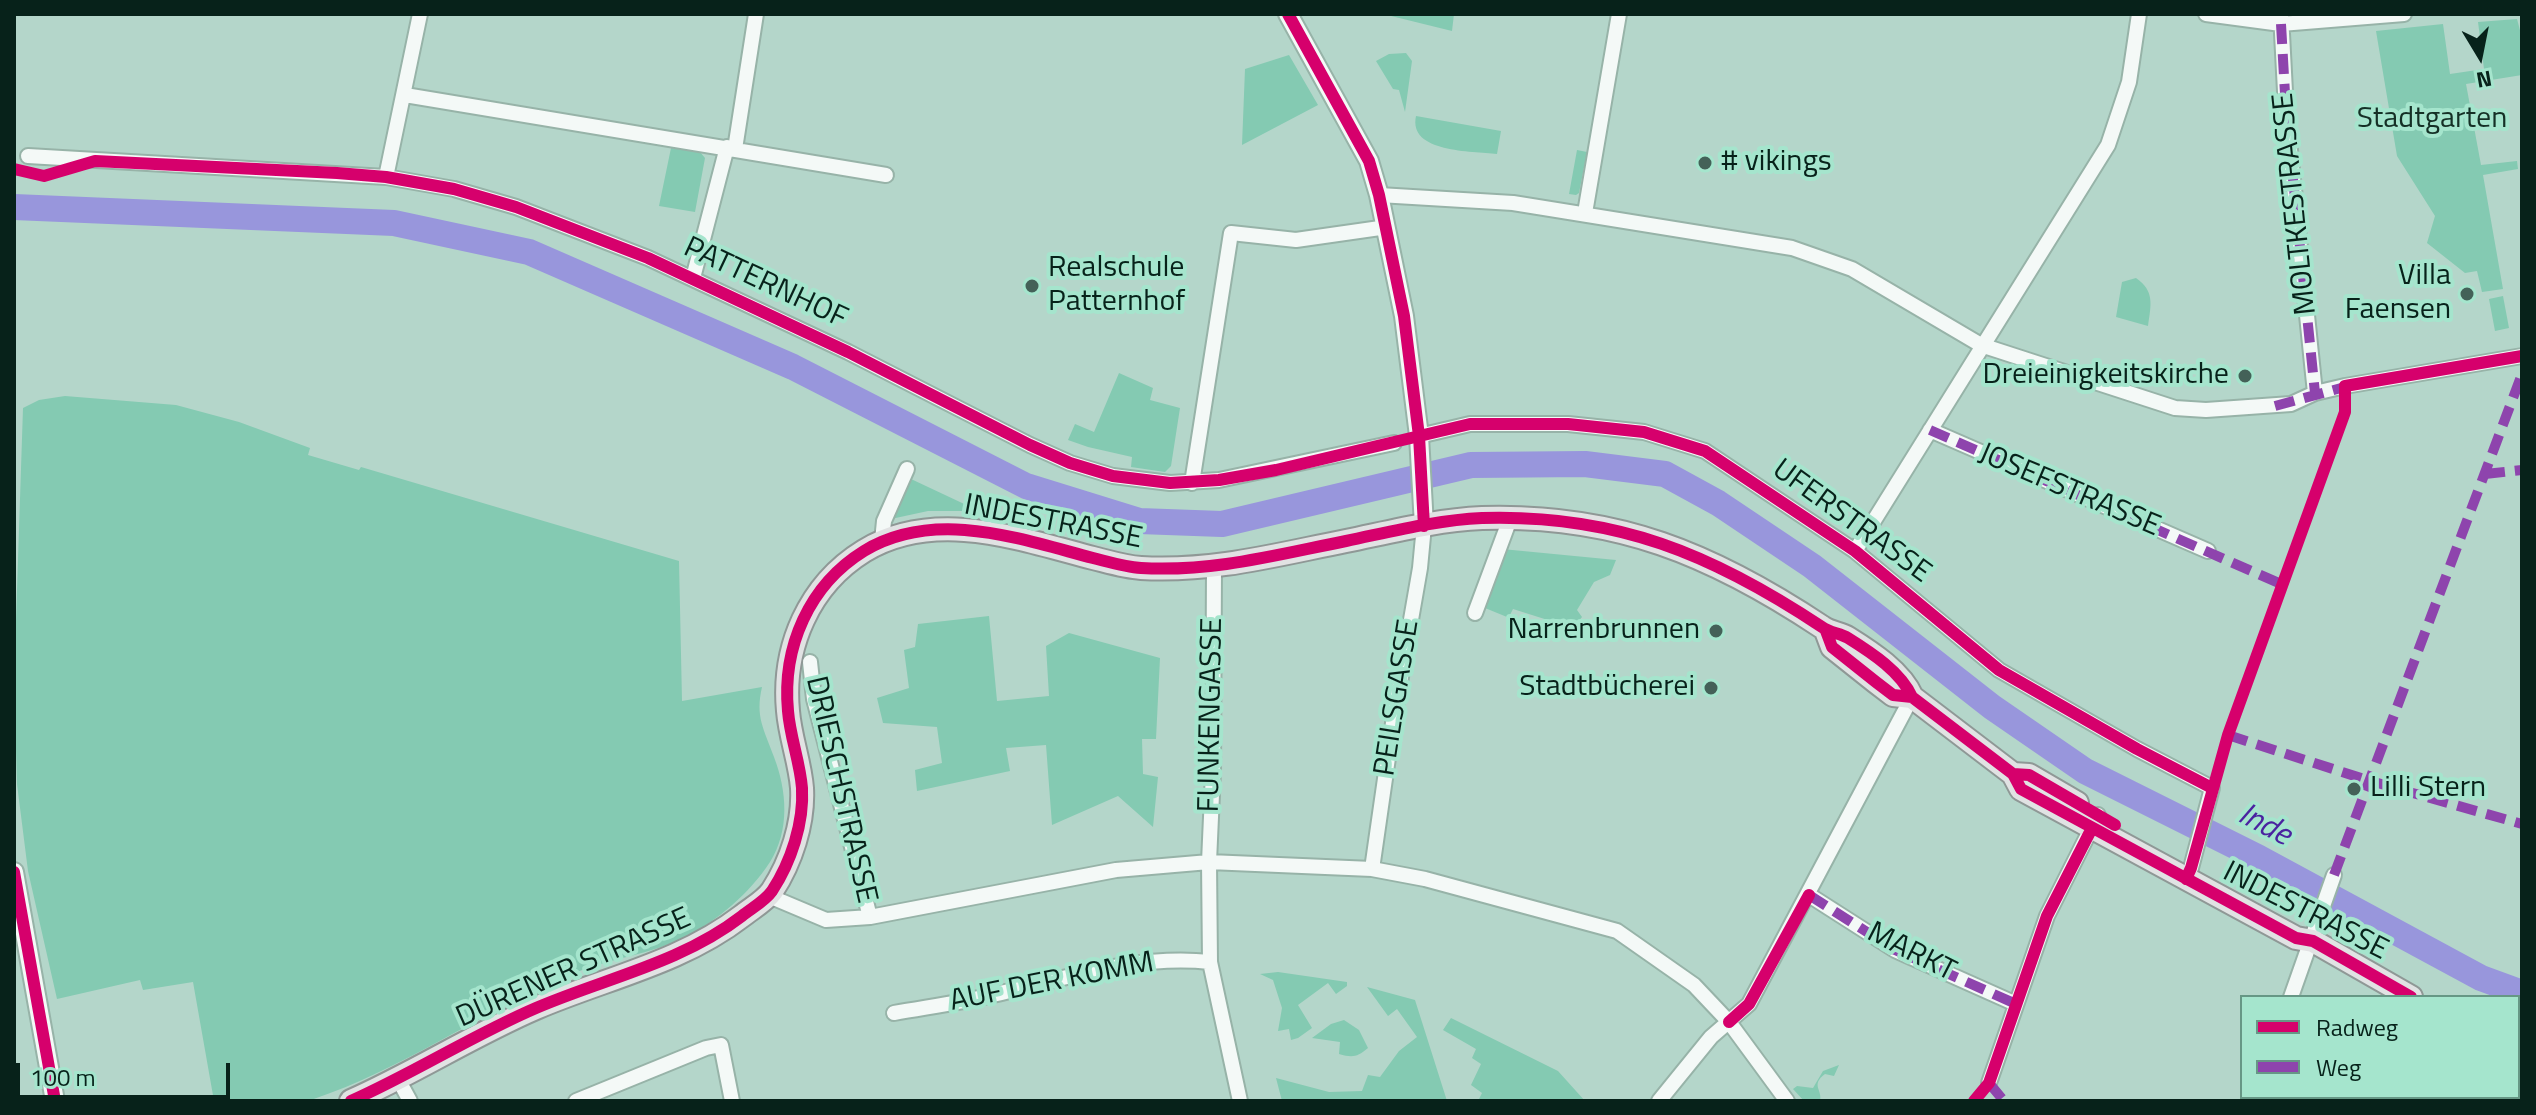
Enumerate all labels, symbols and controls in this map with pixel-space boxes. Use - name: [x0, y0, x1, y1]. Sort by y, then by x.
- north arrow: [2440, 16, 2520, 96]
- text: N: [2474, 62, 2495, 98]
- street label: MOLTKESTRASSE: [2266, 91, 2326, 317]
- park label: Stadtgarten: [2357, 102, 2507, 138]
- place label: # vikings: [1721, 145, 1832, 181]
- marker: # vikings: [1696, 154, 1714, 172]
- street label: PATTERNHOF: [678, 230, 852, 338]
- place label: Realschule Patternhof: [1048, 251, 1185, 322]
- place label: Villa Faensen: [2345, 259, 2451, 330]
- marker: Realschule Patternhof: [1023, 277, 1041, 295]
- marker: Villa Faensen: [2458, 285, 2476, 303]
- place label: Dreieinigkeitskirche: [1982, 358, 2229, 394]
- marker: Dreieinigkeitskirche: [2236, 367, 2254, 385]
- street label: JOSEFSTRASSE: [1973, 437, 2165, 545]
- street label: UFERSTRASSE: [1765, 452, 1937, 592]
- street label: INDESTRASSE: [961, 488, 1145, 558]
- place label: Narrenbrunnen: [1507, 613, 1700, 649]
- street label: FUNKENGASSE: [1192, 617, 1232, 813]
- street label: PEILSGASSE: [1368, 617, 1428, 779]
- marker: Narrenbrunnen: [1707, 622, 1725, 640]
- place label: Stadtbücherei: [1519, 670, 1695, 706]
- street label: DRIESCHSTRASSE: [796, 673, 884, 907]
- marker: Stadtbücherei: [1702, 679, 1720, 697]
- place label: Lilli Stern: [2370, 771, 2486, 807]
- marker: Lilli Stern: [2345, 780, 2363, 798]
- water label: Inde: [2231, 796, 2297, 856]
- street label: INDESTRASSE: [2216, 855, 2394, 969]
- street label: DÜRENER STRASSE: [451, 901, 697, 1037]
- street label: MARKT: [1861, 916, 1961, 990]
- street label: AUF DER KOMM: [947, 946, 1157, 1020]
- legend: [2240, 995, 2520, 1099]
- text: Radweg: [2316, 1009, 2398, 1045]
- scale bar: [20, 1047, 234, 1097]
- text: Weg: [2316, 1049, 2361, 1085]
- text: 100 m: [30, 1059, 96, 1095]

